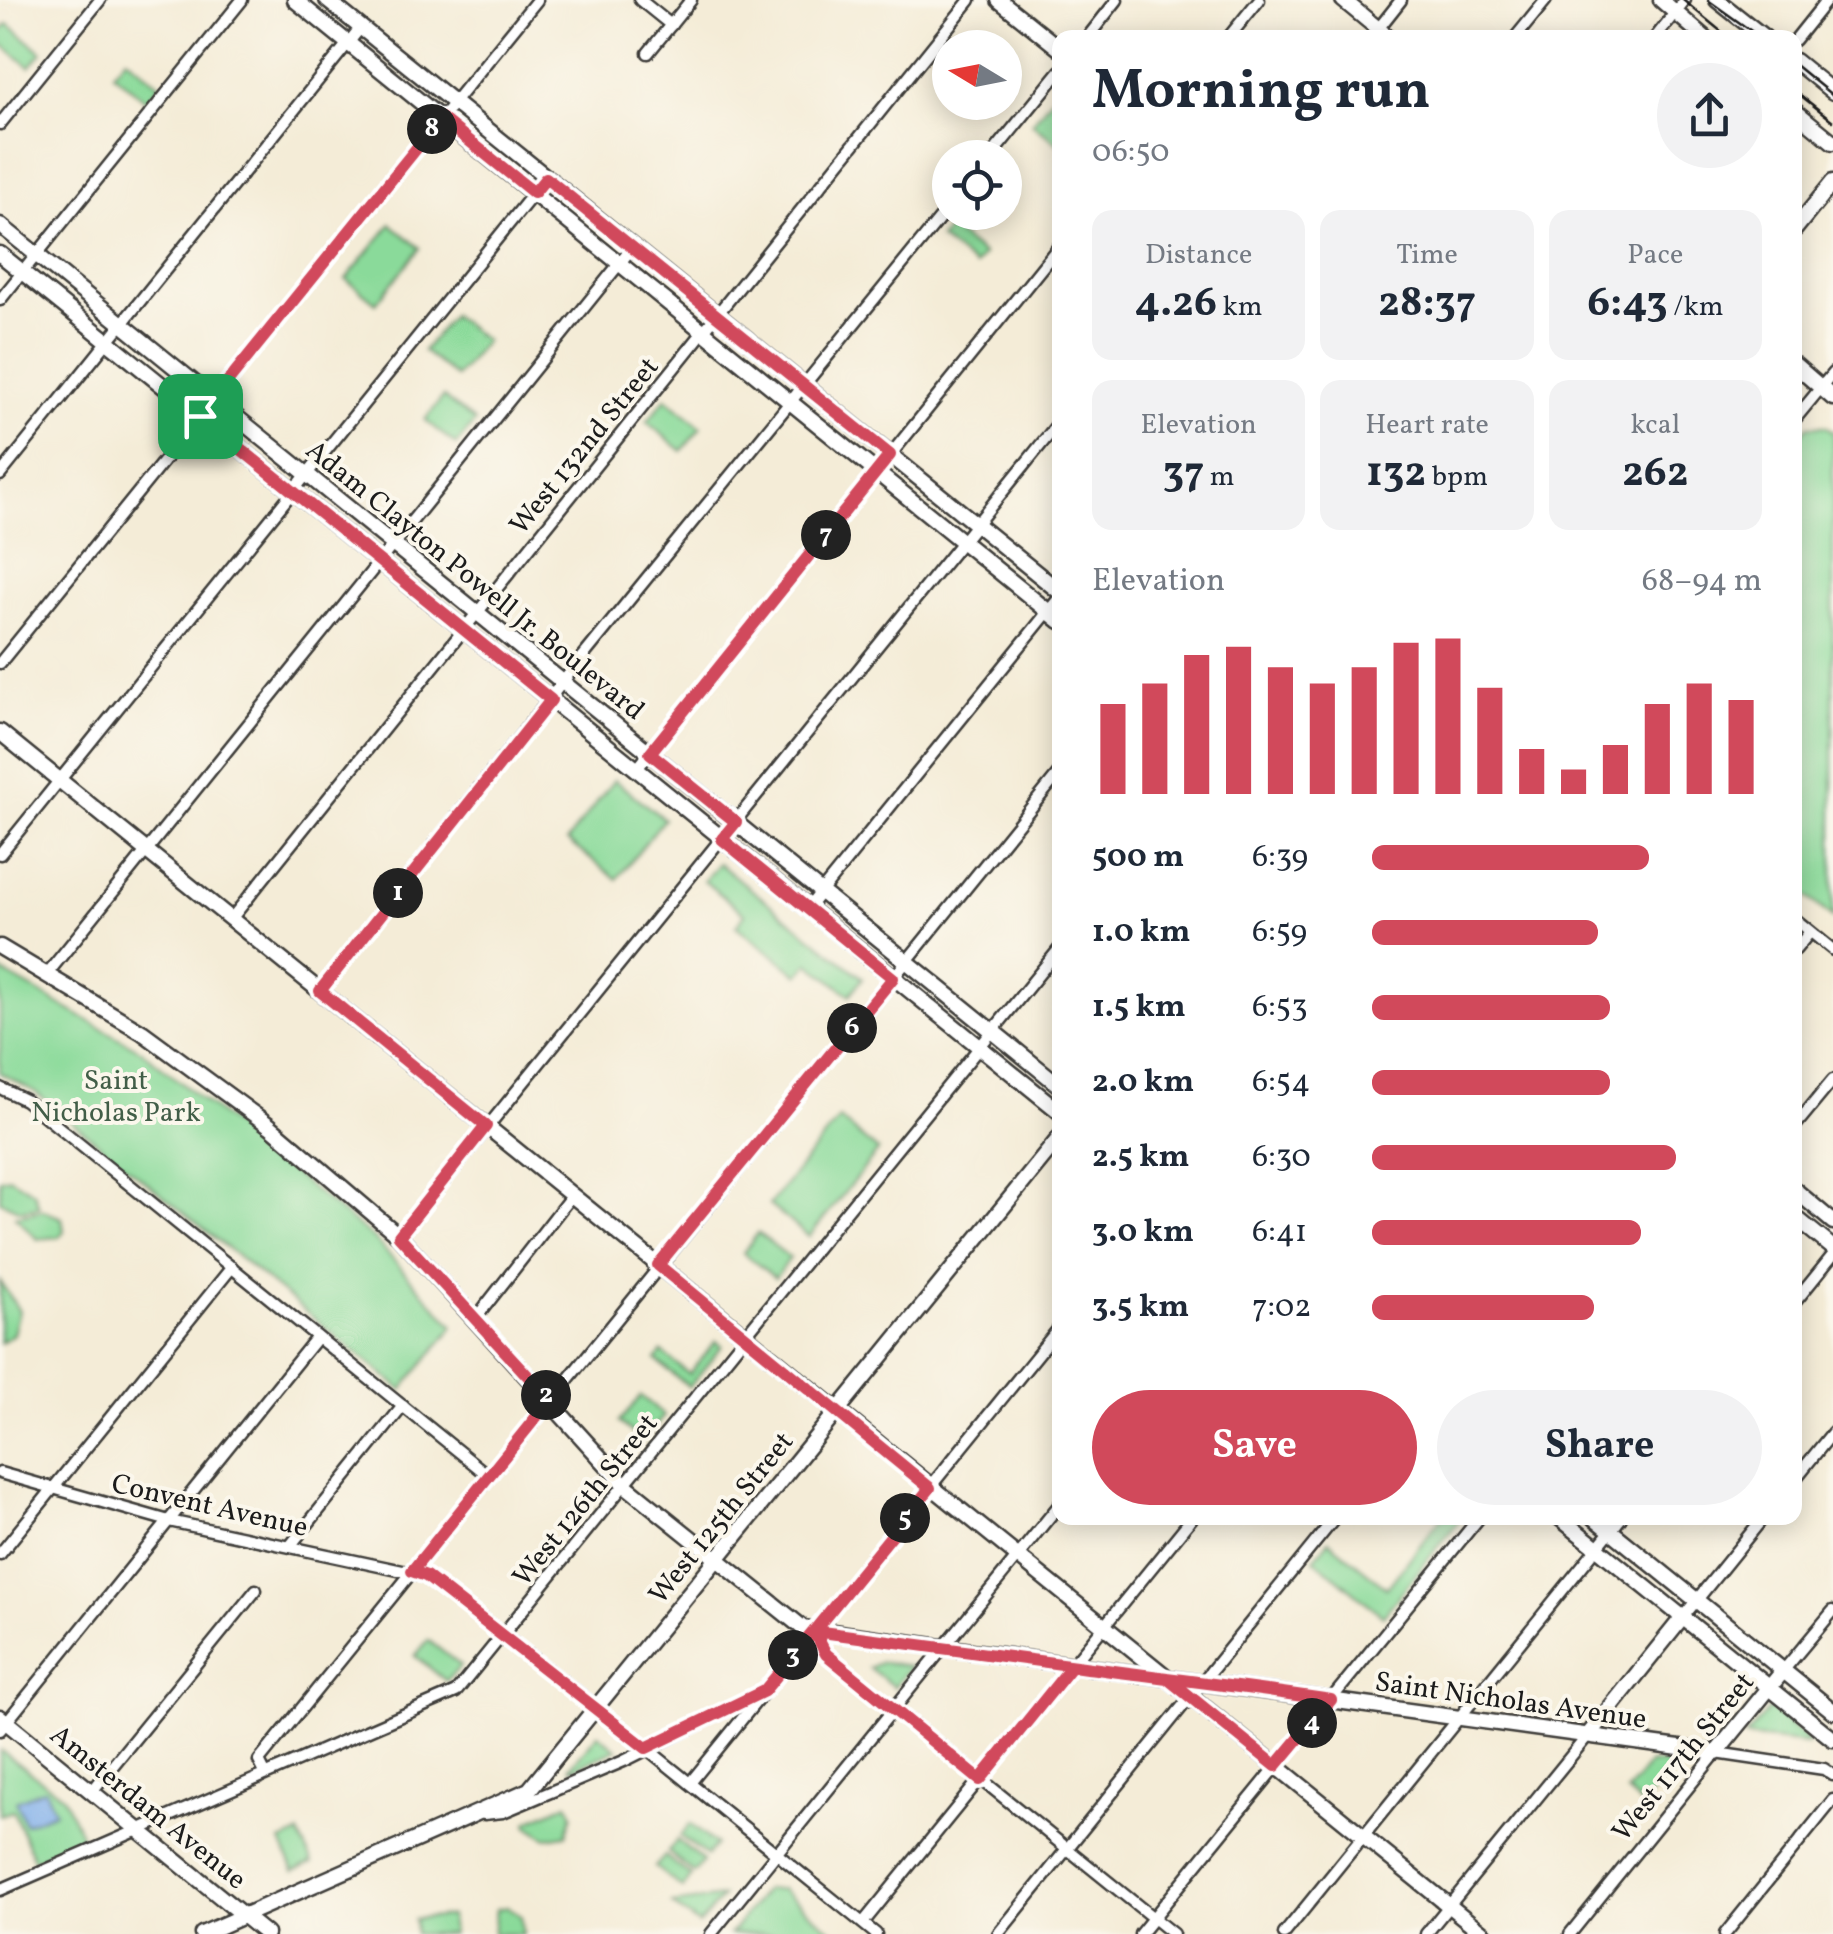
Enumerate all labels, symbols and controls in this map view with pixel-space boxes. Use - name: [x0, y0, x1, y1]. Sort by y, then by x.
- north arrow: [932, 30, 1022, 120]
- map controls: [932, 30, 1022, 230]
- text: Morning run: [1092, 55, 1431, 131]
- button: share: [1657, 63, 1762, 168]
- pin: 8: [407, 104, 457, 154]
- text: 8: [424, 109, 440, 148]
- text: 06:50: [1092, 131, 1169, 175]
- button: locate: [932, 140, 1022, 230]
- text: Distance: [1145, 236, 1252, 275]
- text: Time: [1396, 236, 1458, 275]
- text: Pace: [1627, 236, 1683, 275]
- text: 4.26: [1135, 275, 1217, 334]
- text: 28:37: [1378, 275, 1476, 334]
- text: 6:43: [1587, 275, 1668, 334]
- text: km: [1217, 288, 1263, 327]
- text: /km: [1668, 288, 1723, 327]
- street label: West 132nd Street: [501, 349, 669, 544]
- pin: [158, 374, 243, 459]
- icon: arrive: [173, 389, 228, 444]
- text: Elevation: [1140, 406, 1257, 445]
- text: Heart rate: [1365, 406, 1489, 445]
- text: kcal: [1630, 406, 1680, 445]
- street label: Adam Clayton Powell Jr. Boulevard: [297, 432, 652, 730]
- text: 37: [1163, 445, 1204, 504]
- text: 132: [1366, 445, 1426, 504]
- text: 262: [1622, 445, 1689, 504]
- text: m: [1204, 458, 1235, 497]
- text: bpm: [1426, 458, 1488, 497]
- pin: 7: [801, 510, 851, 560]
- text: 7: [819, 515, 833, 554]
- text: Elevation: [1092, 560, 1225, 604]
- text: 68–94 m: [1642, 560, 1762, 604]
- text: 500 m: [1092, 836, 1184, 880]
- text: 6:39: [1252, 836, 1308, 880]
- pin: 1: [373, 868, 423, 918]
- text: 1: [392, 873, 404, 912]
- text: 1.0 km: [1092, 911, 1190, 955]
- text: 6:59: [1252, 911, 1307, 955]
- text: 1.5 km: [1092, 986, 1186, 1030]
- text: 6:53: [1252, 986, 1308, 1030]
- pin: 6: [827, 1003, 877, 1053]
- text: 6: [844, 1008, 860, 1047]
- text: 2.0 km: [1092, 1061, 1194, 1105]
- text: 6:54: [1252, 1061, 1310, 1105]
- park label: Saint Nicholas Park: [31, 1062, 201, 1133]
- text: 2.5 km: [1092, 1136, 1190, 1180]
- text: 6:30: [1252, 1136, 1311, 1180]
- text: 3.0 km: [1092, 1211, 1194, 1255]
- text: 6:41: [1252, 1211, 1307, 1255]
- text: 3.5 km: [1092, 1286, 1189, 1330]
- text: 7:02: [1252, 1286, 1312, 1330]
- pin: 2: [521, 1370, 571, 1420]
- text: 2: [539, 1375, 553, 1414]
- button: Save: [1092, 1390, 1417, 1505]
- button: Share: [1437, 1390, 1762, 1505]
- street label: West 126th Street: [504, 1406, 668, 1595]
- street label: West 125th Street: [640, 1424, 804, 1613]
- street label: Convent Avenue: [107, 1465, 311, 1548]
- pin: 5: [880, 1493, 930, 1543]
- text: 5: [898, 1498, 912, 1537]
- pin: 3: [768, 1630, 818, 1680]
- text: 3: [786, 1635, 800, 1674]
- street label: Saint Nicholas Avenue: [1372, 1663, 1649, 1740]
- street label: West 117th Street: [1604, 1665, 1764, 1850]
- pin: 4: [1287, 1698, 1337, 1748]
- text: 4: [1304, 1703, 1320, 1742]
- street label: Amsterdam Avenue: [41, 1716, 254, 1899]

